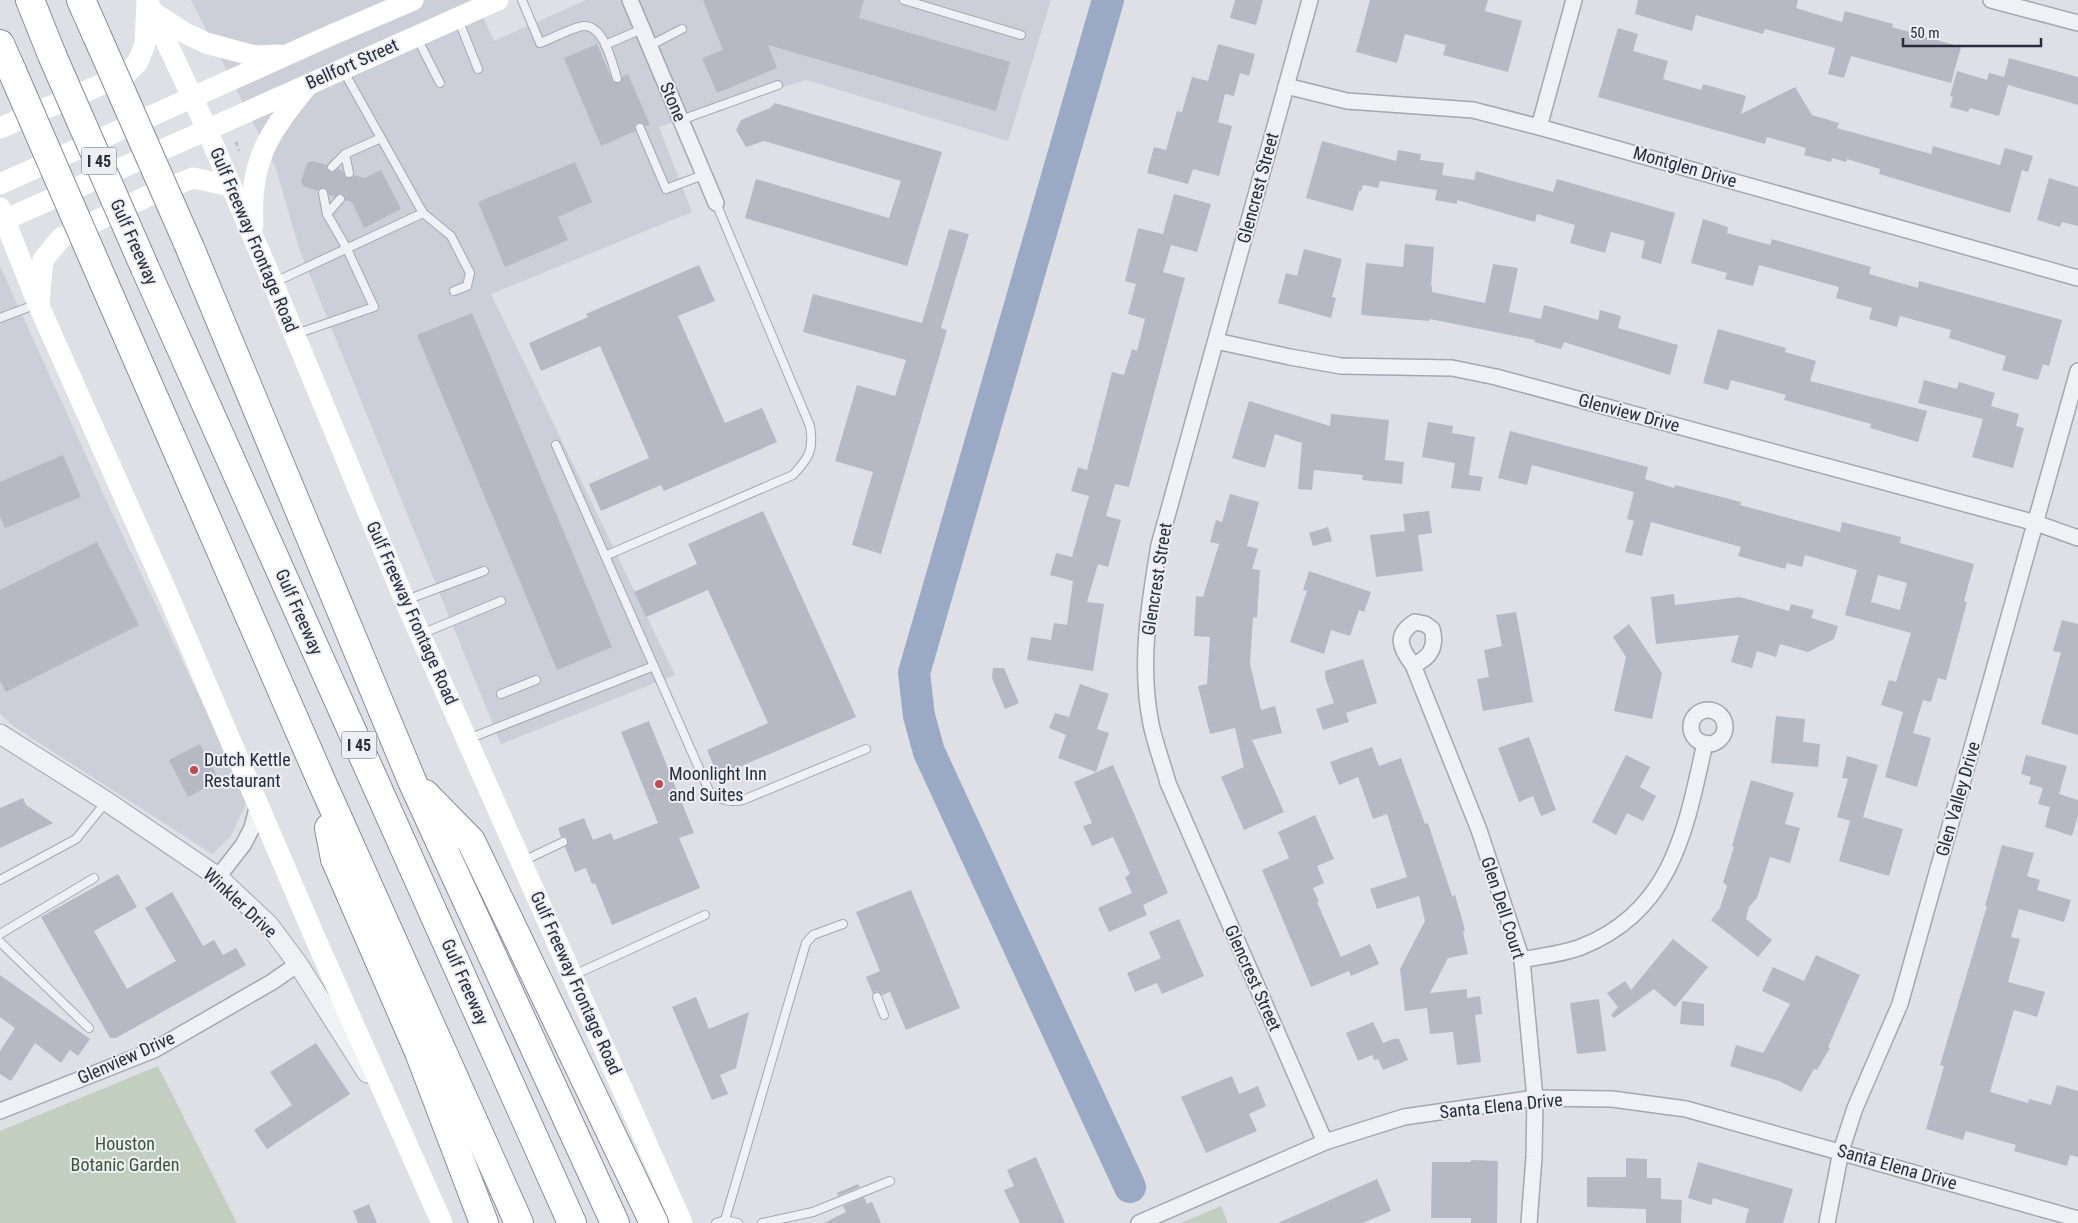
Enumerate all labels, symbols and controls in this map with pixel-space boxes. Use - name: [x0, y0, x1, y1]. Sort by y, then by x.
- scale bar: [1903, 15, 2040, 47]
- text: 50 m: [1910, 24, 1940, 42]
- street label: Bellfort Street: [302, 34, 401, 93]
- street label: Stone: [656, 79, 691, 125]
- street label: Glencrest Street: [1233, 130, 1282, 246]
- street label: Montglen Drive: [1631, 142, 1739, 191]
- street label: Gulf Freeway Frontage Road: [206, 144, 303, 335]
- road number: I 45: [82, 148, 116, 175]
- street label: Gulf Freeway: [106, 196, 163, 288]
- street label: Glenview Drive: [1576, 389, 1682, 436]
- street label: Gulf Freeway Frontage Road: [362, 518, 462, 708]
- street label: Glencrest Street: [1137, 521, 1176, 637]
- street label: Gulf Freeway: [271, 566, 328, 658]
- road number: I 45: [342, 732, 376, 758]
- street label: Glen Valley Drive: [1931, 739, 1984, 859]
- place label: Dutch Kettle Restaurant: [204, 749, 291, 791]
- place label: Moonlight Inn and Suites: [669, 763, 767, 805]
- marker: Dutch Kettle Restaurant: [188, 764, 200, 776]
- marker: Moonlight Inn and Suites: [653, 778, 665, 790]
- street label: Glen Dell Court: [1477, 854, 1530, 962]
- street label: Winkler Drive: [199, 863, 281, 942]
- street label: Gulf Freeway Frontage Road: [526, 888, 626, 1078]
- street label: Glencrest Street: [1221, 922, 1286, 1034]
- street label: Gulf Freeway: [437, 936, 494, 1028]
- street label: Glenview Drive: [74, 1027, 178, 1088]
- street label: Santa Elena Drive: [1438, 1089, 1564, 1122]
- park label: Houston Botanic Garden: [71, 1133, 179, 1175]
- street label: Santa Elena Drive: [1835, 1139, 1959, 1194]

